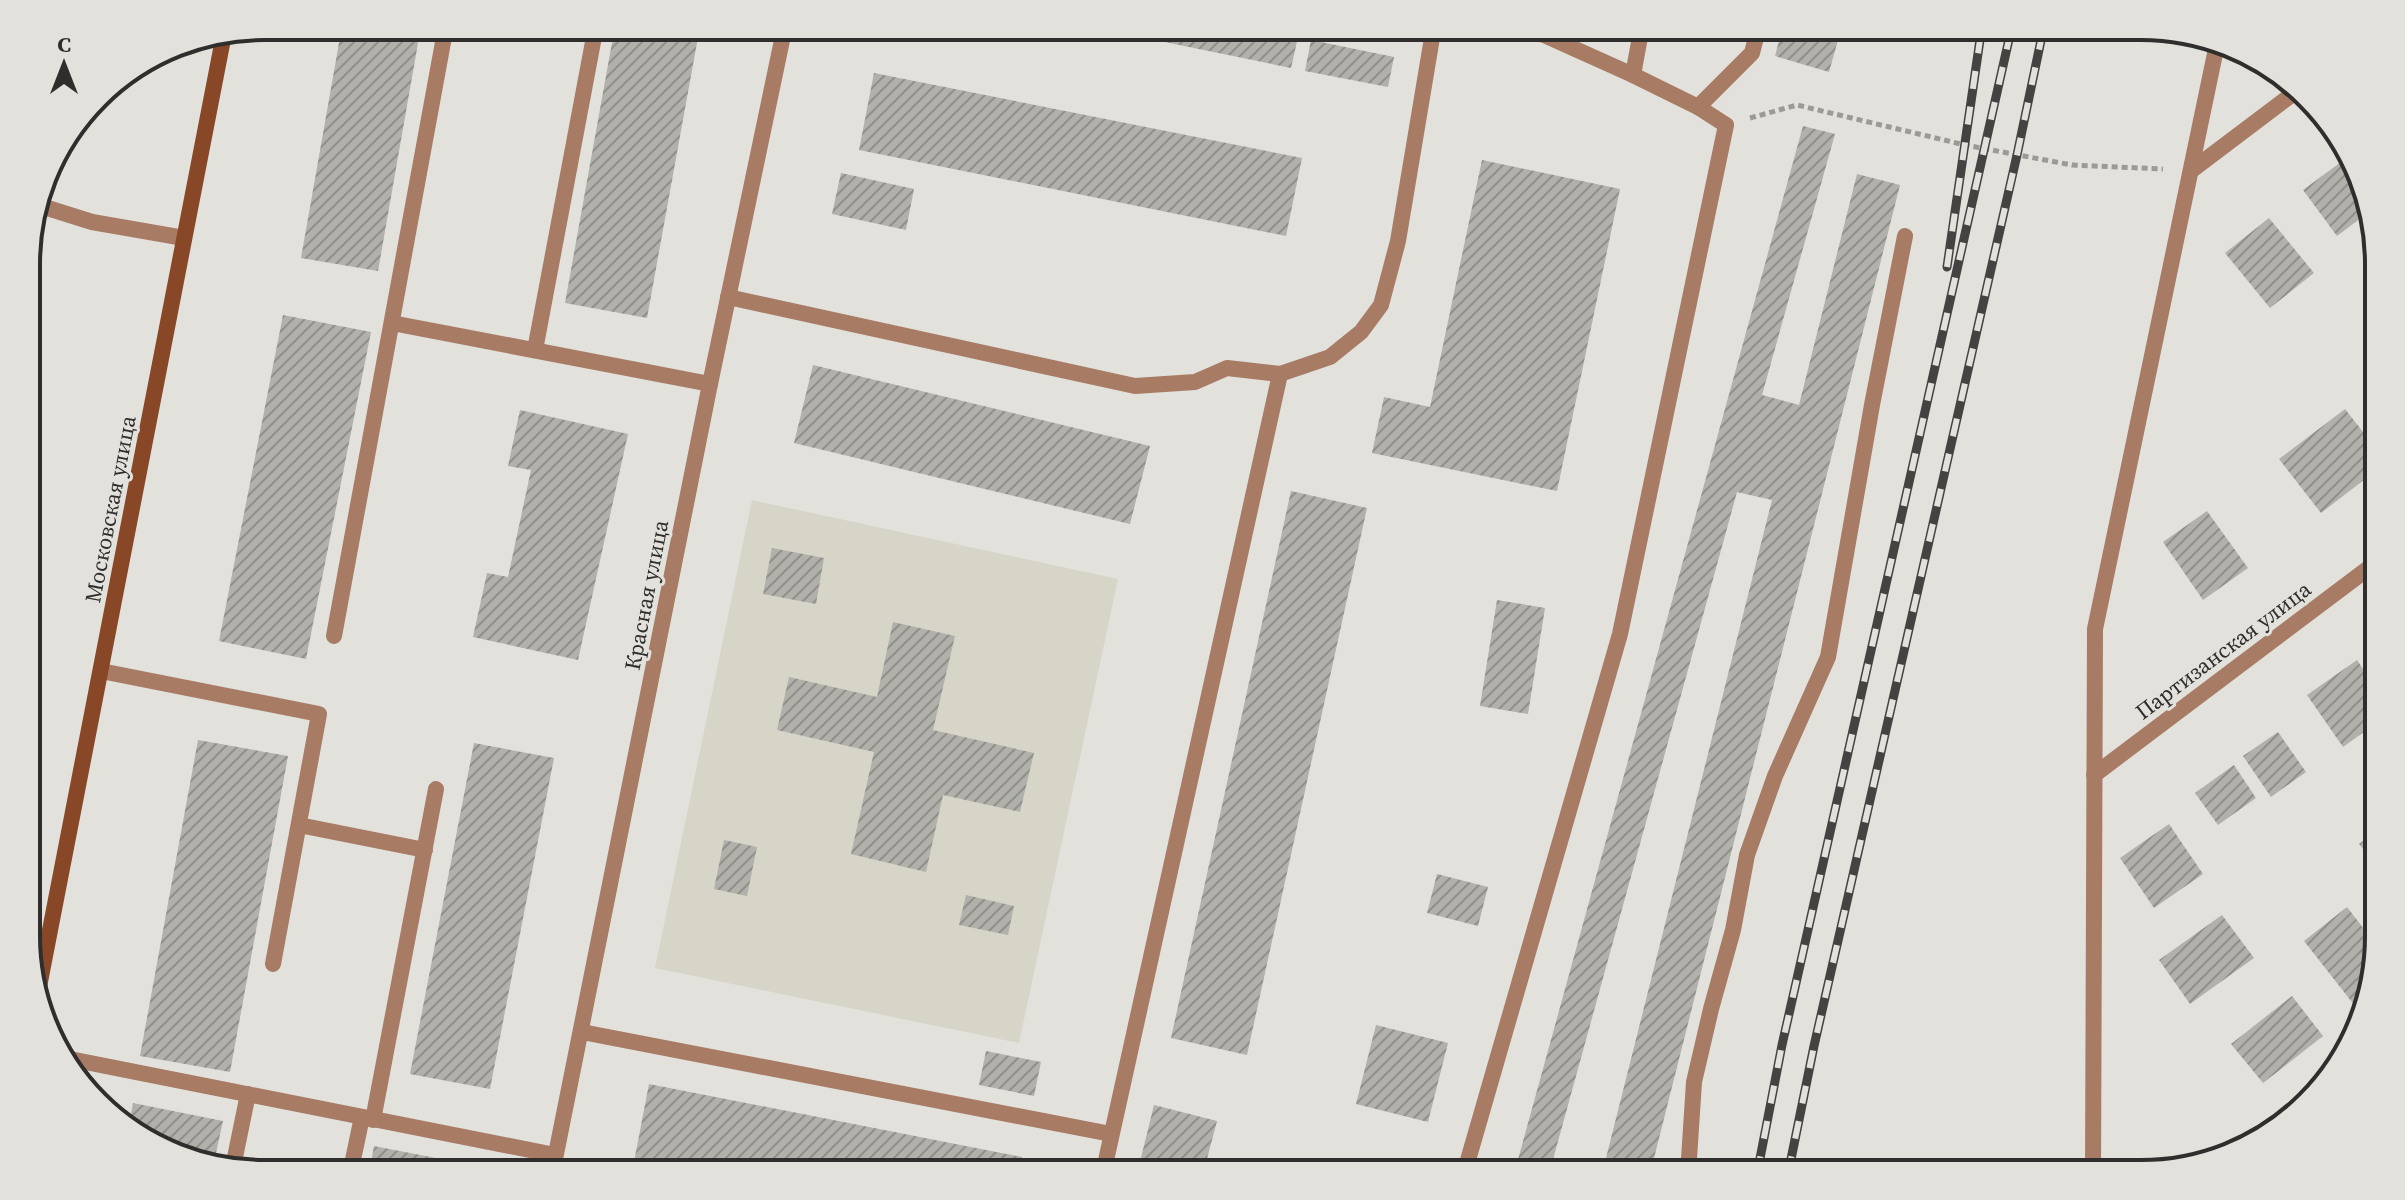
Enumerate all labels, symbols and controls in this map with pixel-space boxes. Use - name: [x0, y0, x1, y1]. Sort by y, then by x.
- north arrow: [24, 24, 104, 104]
- text: С: [57, 29, 71, 59]
- street label: Московская улица: [77, 412, 143, 605]
- street label: Красная улица: [617, 517, 675, 673]
- street label: Партизанская улица: [2129, 574, 2318, 726]

